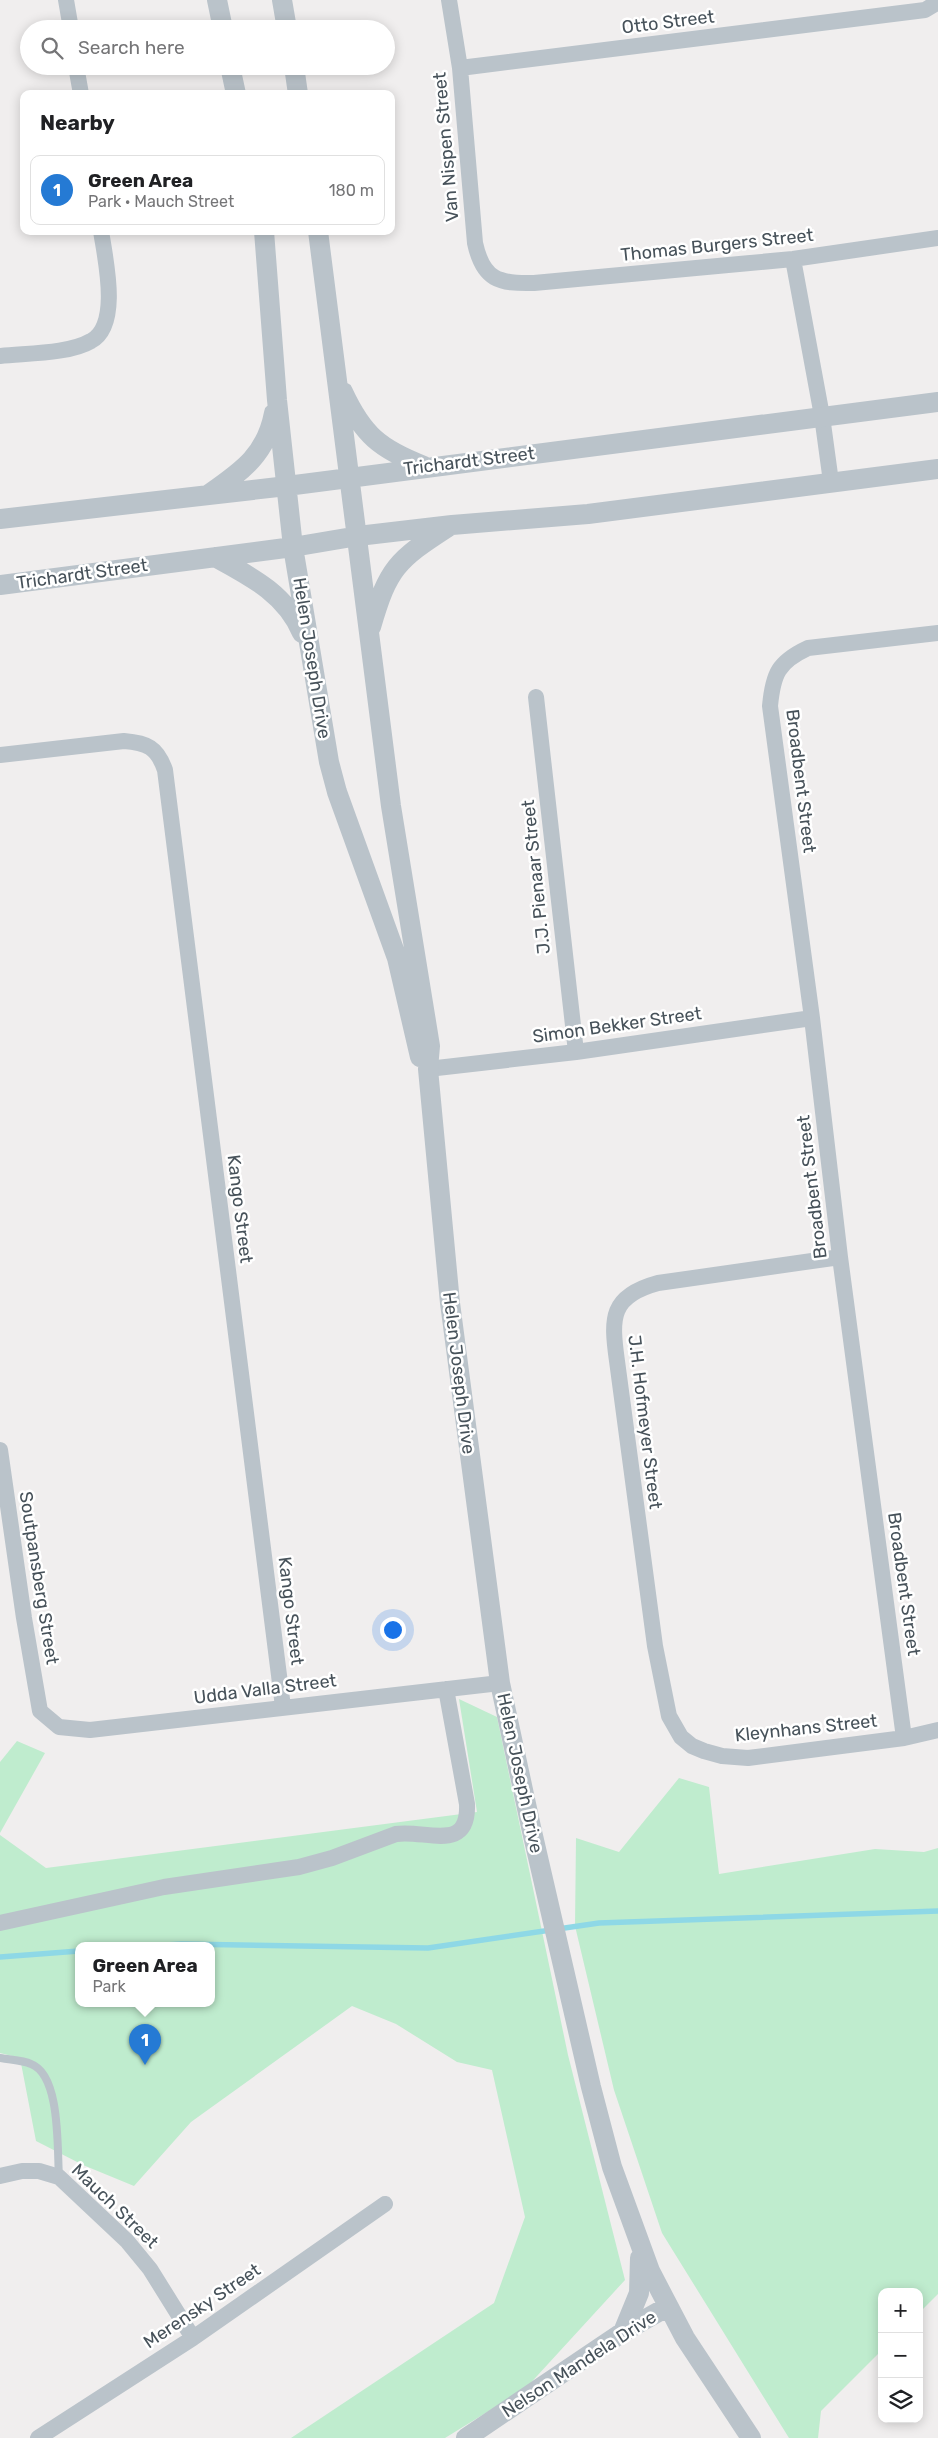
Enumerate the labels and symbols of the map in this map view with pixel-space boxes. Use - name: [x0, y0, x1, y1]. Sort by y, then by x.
- street label: Otto Street: [620, 5, 716, 39]
- street label: Van Nispen Street: [428, 71, 464, 223]
- street label: Thomas Burgers Street: [620, 224, 814, 266]
- street label: Trichardt Street: [402, 442, 536, 480]
- street label: Trichardt Street: [15, 554, 149, 594]
- street label: Helen Joseph Drive: [288, 576, 336, 740]
- street label: Broadbent Street: [781, 708, 821, 854]
- street label: J.J. Pienaar Street: [517, 799, 555, 955]
- street label: Simon Bekker Street: [531, 1002, 703, 1048]
- street label: Broadbent Street: [792, 1114, 832, 1260]
- street label: Kango Street: [222, 1154, 258, 1264]
- street label: Helen Joseph Drive: [438, 1291, 480, 1455]
- street label: J.H. Hofmeyer Street: [623, 1334, 667, 1510]
- street label: Soutpansberg Street: [14, 1490, 64, 1666]
- street label: Broadbent Street: [883, 1511, 925, 1657]
- street label: Kango Street: [273, 1556, 309, 1666]
- your location: [380, 1617, 406, 1643]
- street label: Udda Valla Street: [192, 1669, 338, 1709]
- street label: Helen Joseph Drive: [492, 1691, 548, 1855]
- street label: Kleynhans Street: [734, 1710, 878, 1746]
- pin: 1: [129, 2024, 161, 2065]
- street label: Mauch Street: [67, 2159, 163, 2253]
- street label: Merensky Street: [139, 2259, 265, 2353]
- street label: Nelson Mandela Drive: [498, 2306, 660, 2422]

